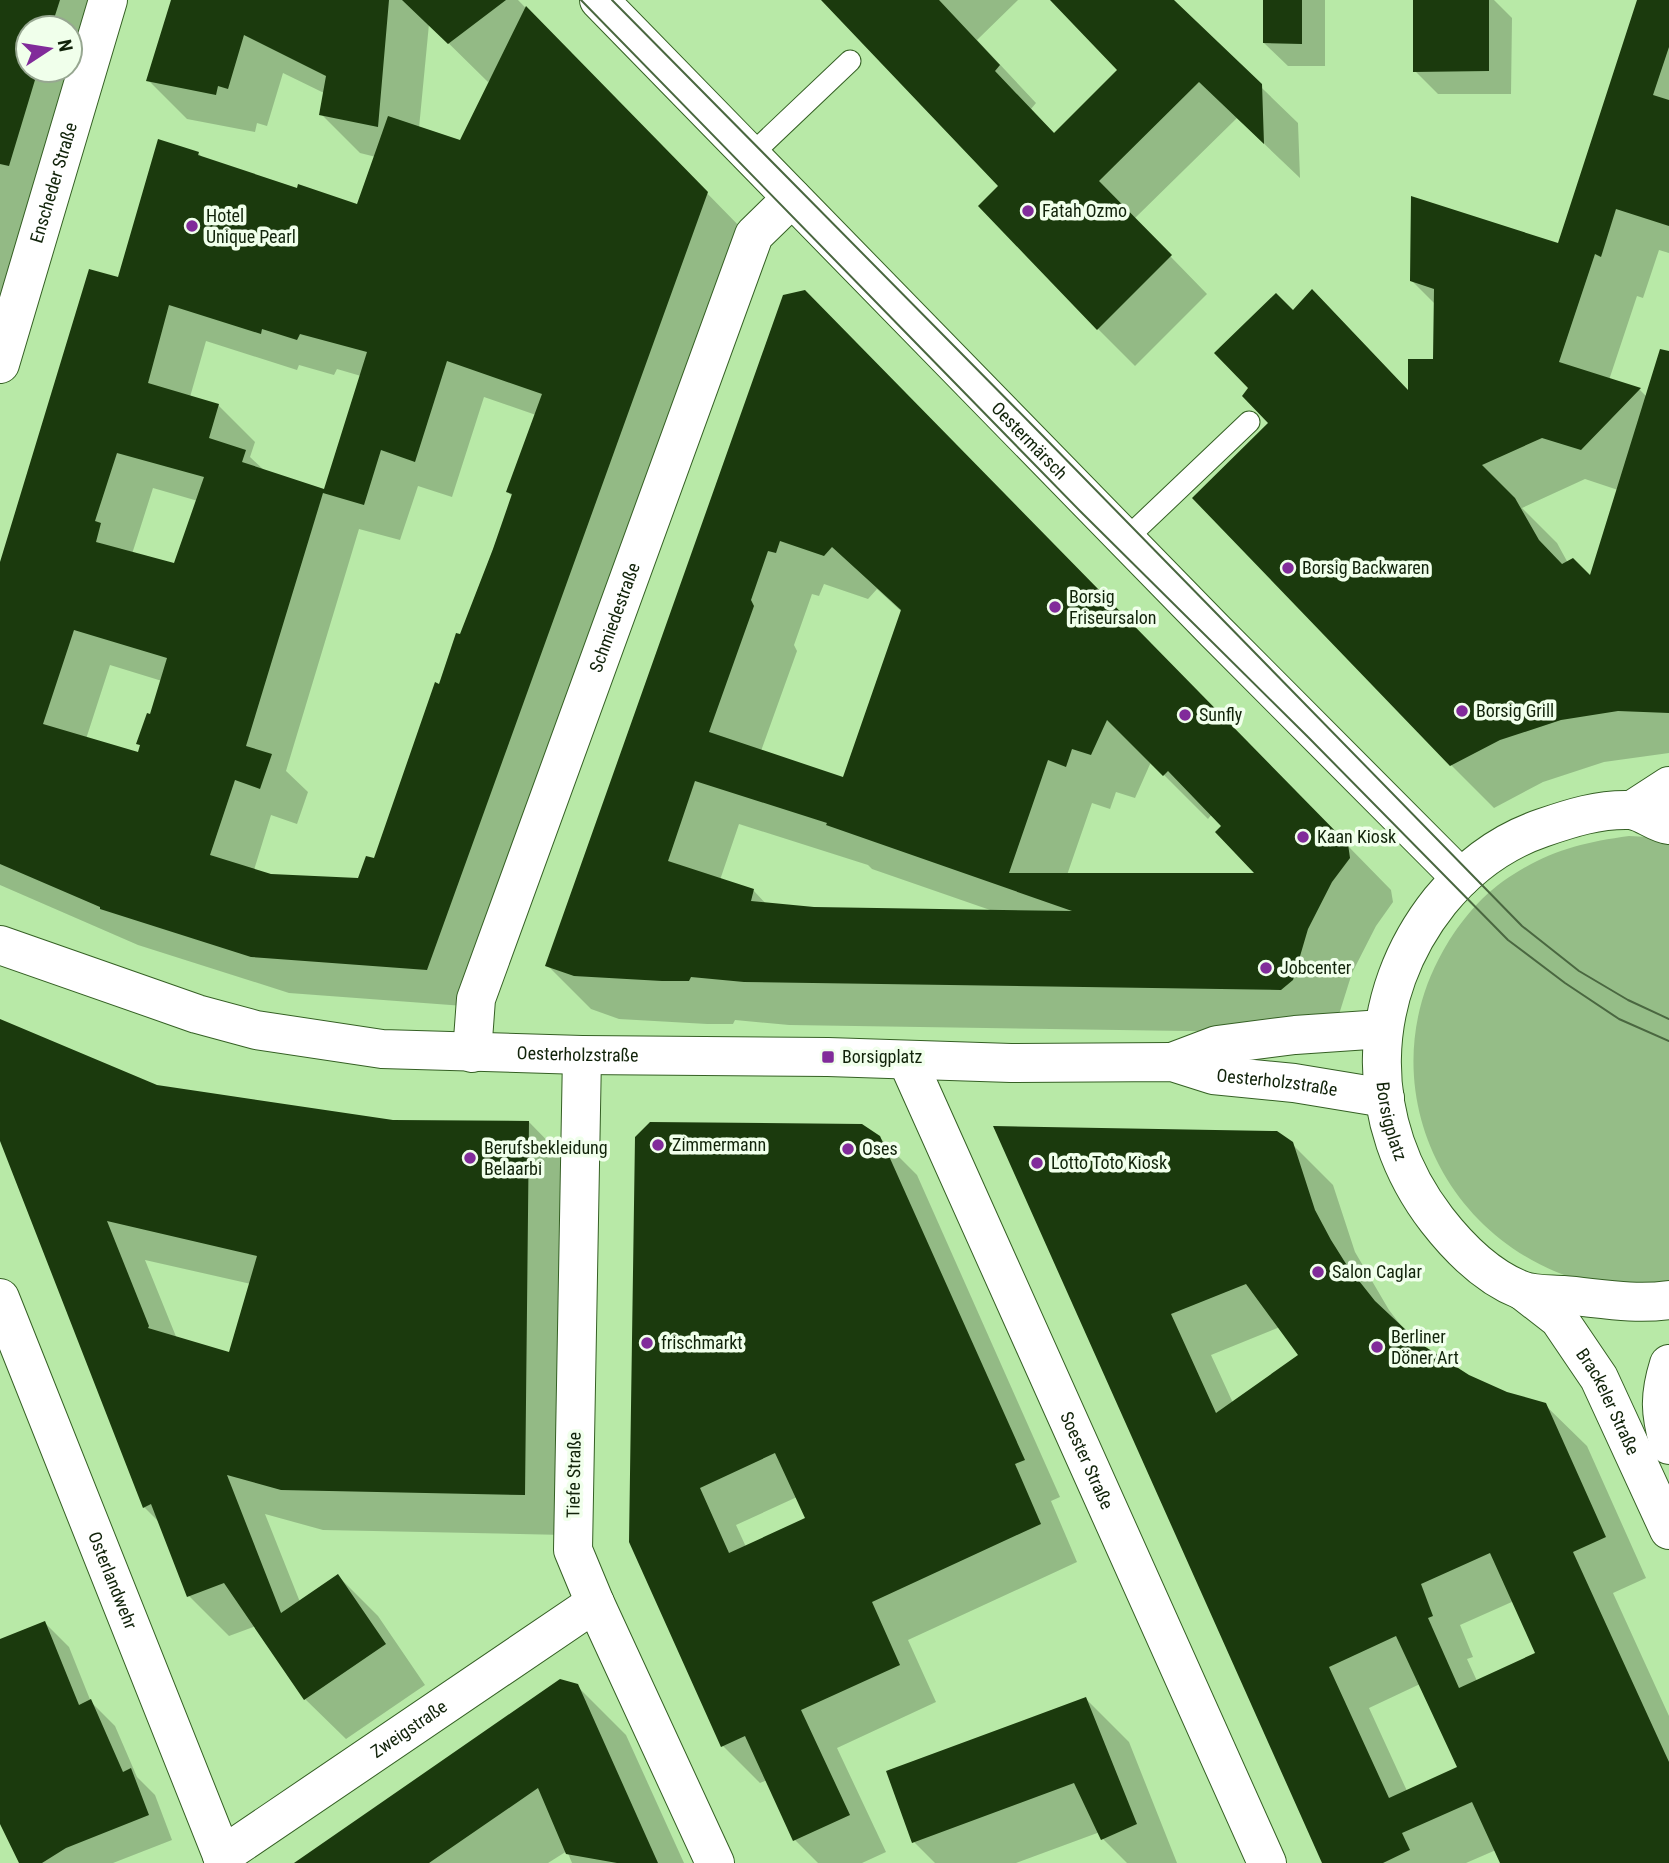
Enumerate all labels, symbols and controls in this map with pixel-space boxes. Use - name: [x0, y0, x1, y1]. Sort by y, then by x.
- north arrow: [14, 14, 84, 84]
- text: N: [53, 37, 78, 54]
- street label: Enscheder Straße: [25, 120, 81, 245]
- place label: Fatah Ozmo: [1042, 200, 1127, 221]
- marker: Fatah Ozmo: [1020, 203, 1036, 219]
- place label: Hotel Unique Pearl: [206, 205, 296, 247]
- marker: Hotel Unique Pearl: [184, 218, 200, 234]
- street label: Oestermärsch: [987, 397, 1072, 483]
- place label: Borsig Backwaren: [1302, 557, 1429, 578]
- street label: Schmiedestraße: [585, 560, 644, 675]
- marker: Borsig Backwaren: [1280, 560, 1296, 576]
- place label: Borsig Friseursalon: [1069, 586, 1157, 628]
- marker: Borsig Friseursalon: [1047, 599, 1063, 615]
- place label: Borsig Grill: [1476, 700, 1554, 721]
- marker: Borsig Grill: [1454, 703, 1470, 719]
- place label: Sunfly: [1199, 704, 1243, 725]
- marker: Sunfly: [1177, 707, 1193, 723]
- place label: Kaan Kiosk: [1317, 826, 1396, 847]
- marker: Kaan Kiosk: [1295, 829, 1311, 845]
- place label: Jobcenter: [1280, 957, 1352, 978]
- marker: Jobcenter: [1258, 960, 1274, 976]
- street label: Oesterholzstraße: [517, 1042, 639, 1065]
- place label: Borsigplatz: [842, 1046, 923, 1067]
- marker: Borsigplatz: [820, 1049, 836, 1065]
- street label: Oesterholzstraße: [1216, 1064, 1339, 1100]
- street label: Borsigplatz: [1373, 1081, 1412, 1164]
- place label: Zimmermann: [672, 1134, 766, 1155]
- place label: Berufsbekleidung Belaarbi: [484, 1137, 608, 1179]
- marker: Zimmermann: [650, 1137, 666, 1153]
- place label: Oses: [862, 1138, 898, 1159]
- marker: Oses: [840, 1141, 856, 1157]
- marker: Berufsbekleidung Belaarbi: [462, 1150, 478, 1166]
- place label: Lotto Toto Kiosk: [1051, 1152, 1167, 1173]
- marker: Lotto Toto Kiosk: [1029, 1155, 1045, 1171]
- place label: Salon Caglar: [1332, 1261, 1422, 1282]
- marker: Salon Caglar: [1310, 1264, 1326, 1280]
- place label: Berliner Döner Art: [1391, 1326, 1459, 1368]
- place label: frischmarkt: [661, 1332, 743, 1353]
- marker: frischmarkt: [639, 1335, 655, 1351]
- marker: Berliner Döner Art: [1369, 1339, 1385, 1355]
- street label: Brackeler Straße: [1572, 1344, 1644, 1458]
- street label: Soester Straße: [1056, 1408, 1118, 1512]
- street label: Tiefe Straße: [562, 1432, 585, 1518]
- street label: Osterlandwehr: [84, 1528, 142, 1632]
- street label: Zweigstraße: [367, 1695, 451, 1762]

